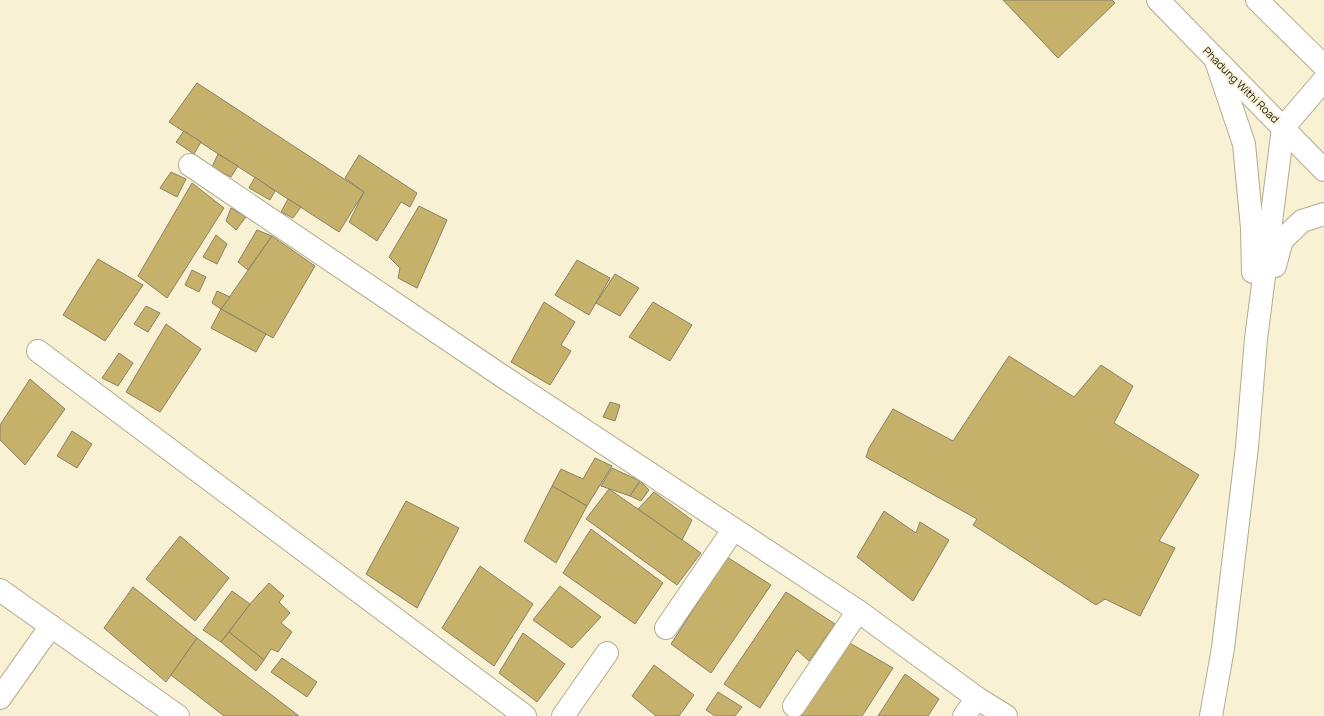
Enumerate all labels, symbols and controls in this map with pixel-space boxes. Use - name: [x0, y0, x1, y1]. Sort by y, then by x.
- street label: Phadung Withi Road: [1200, 43, 1283, 126]

